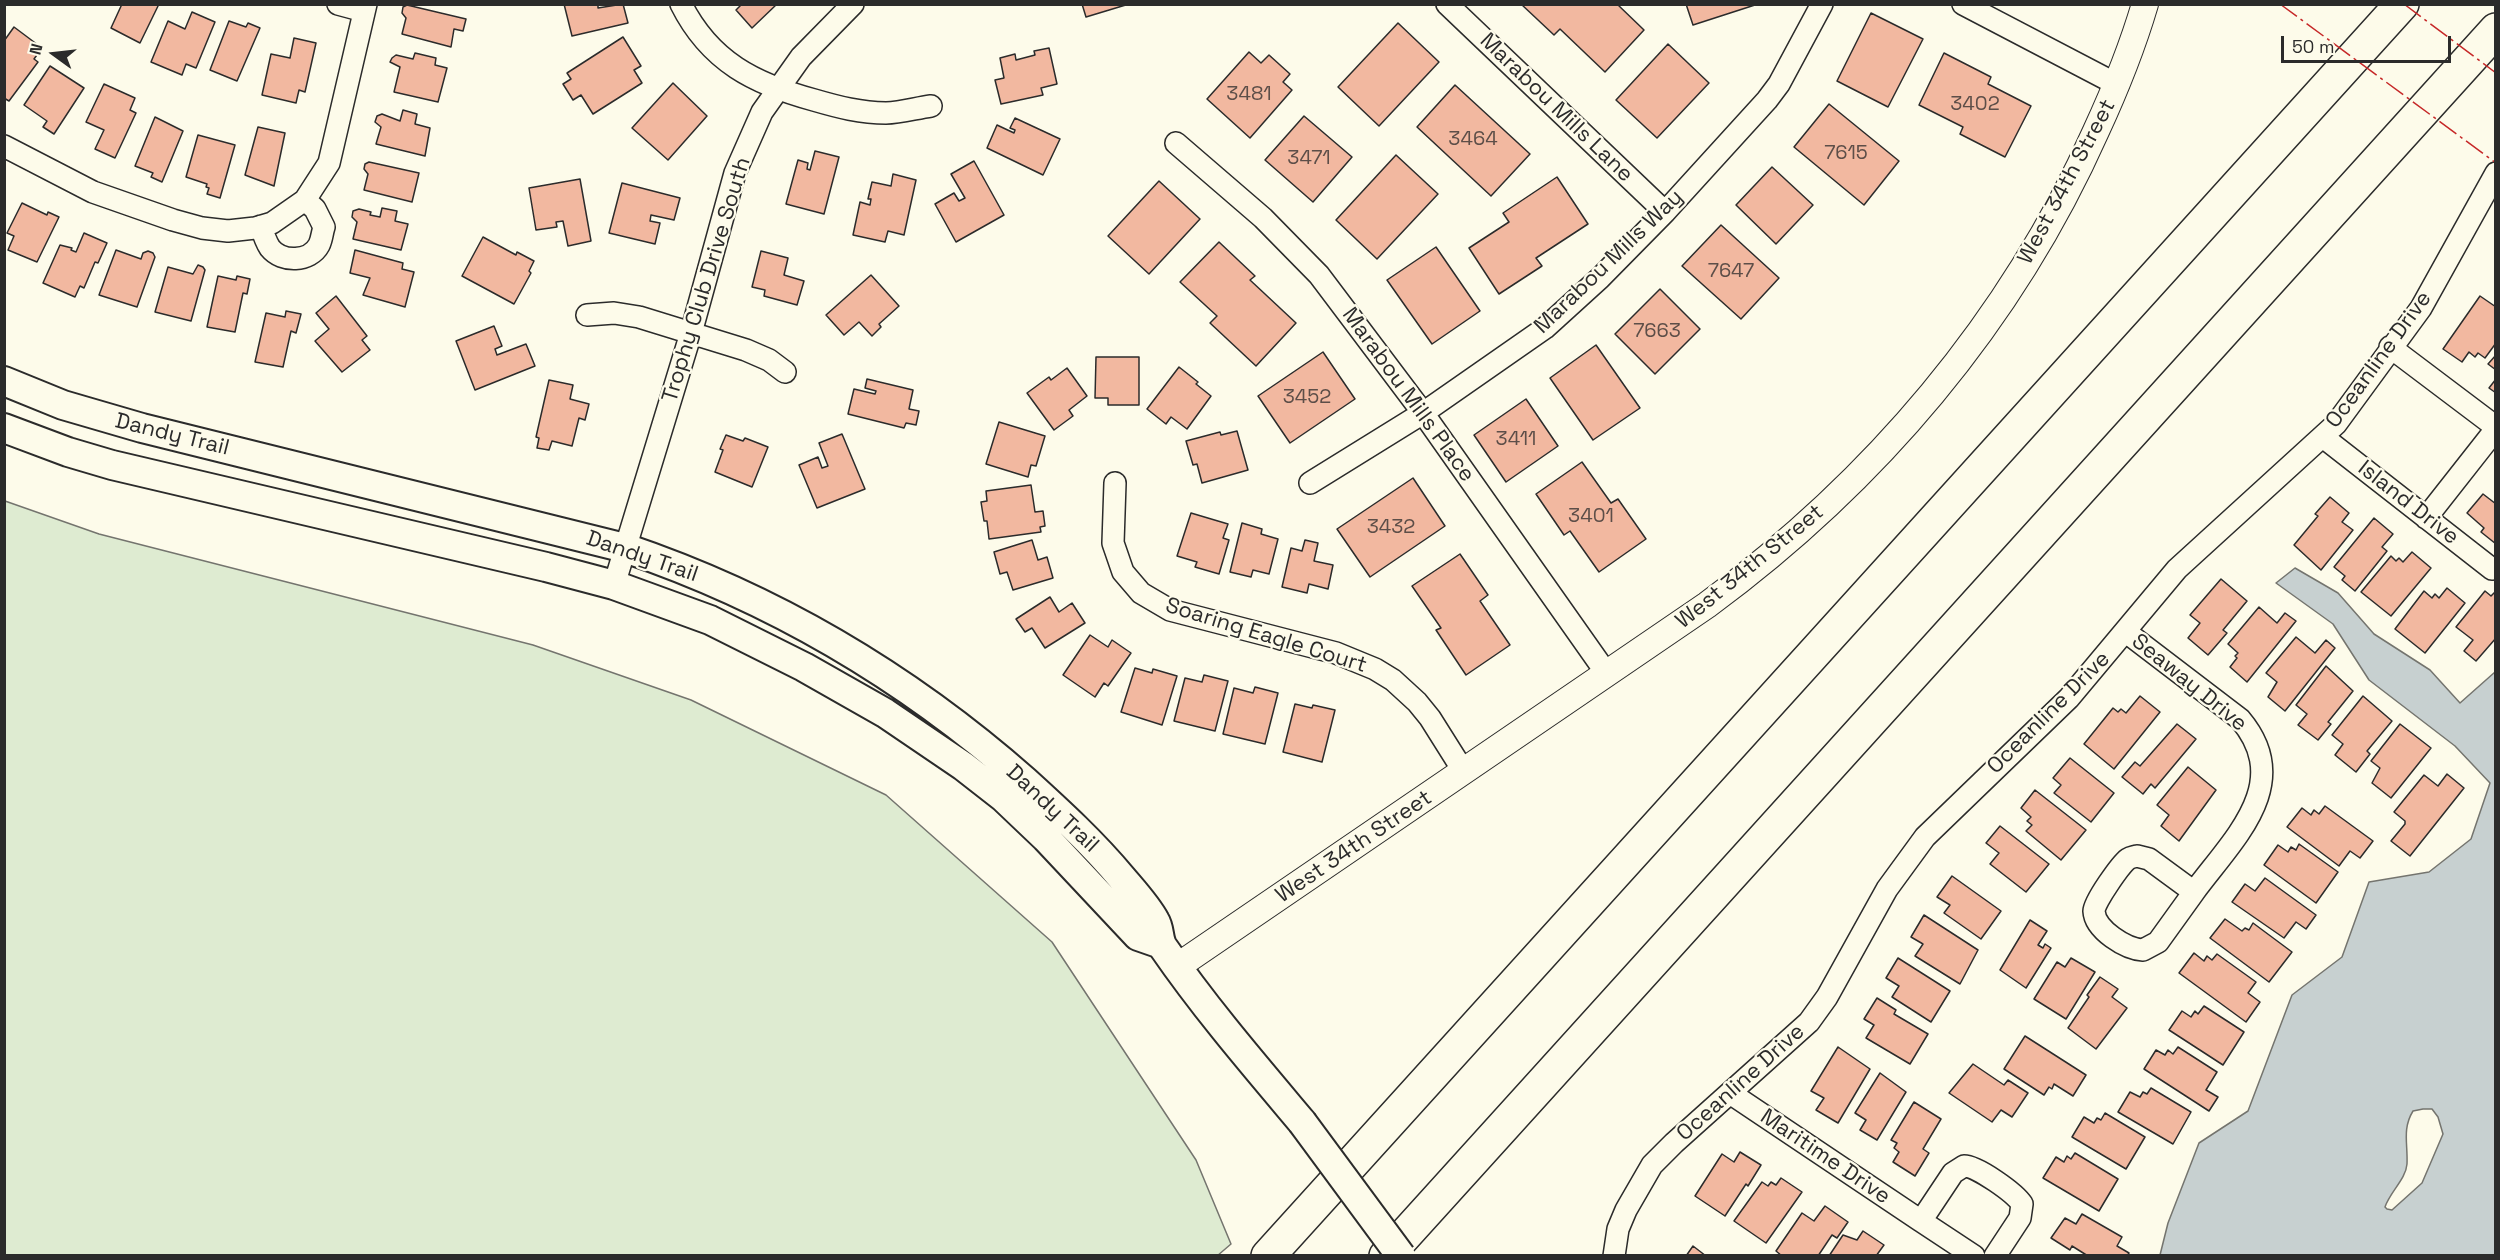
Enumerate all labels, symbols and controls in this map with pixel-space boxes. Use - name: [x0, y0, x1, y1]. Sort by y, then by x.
- north arrow: [24, 24, 84, 84]
- scale bar: [2284, 24, 2454, 62]
- street label: Marabou Mills Lane: [1474, 28, 1638, 188]
- text: 50 m: [2292, 35, 2334, 58]
- text: N: [25, 41, 48, 57]
- house number: 3481: [1226, 83, 1272, 107]
- house number: 3402: [1950, 93, 2000, 117]
- street label: West 34th Street: [2012, 95, 2122, 269]
- house number: 3464: [1448, 128, 1498, 152]
- house number: 7615: [1824, 142, 1868, 166]
- house number: 3471: [1287, 147, 1331, 171]
- street label: Trophy Club Drive South: [657, 154, 757, 406]
- street label: Marabou Mills Way: [1529, 184, 1689, 340]
- house number: 7647: [1708, 260, 1754, 284]
- street label: Oceanline Drive: [2321, 286, 2437, 434]
- street label: Marabou Mills Place: [1336, 303, 1480, 487]
- house number: 7663: [1633, 320, 1681, 344]
- house number: 3452: [1283, 386, 1331, 410]
- street label: Dandy Trail: [112, 408, 232, 462]
- house number: 3411: [1496, 428, 1536, 452]
- street label: Island Drive: [2352, 455, 2464, 551]
- street label: West 34th Street: [1671, 499, 1829, 635]
- house number: 3401: [1568, 505, 1614, 529]
- house number: 3432: [1367, 516, 1415, 540]
- street label: Dandy Trail: [583, 526, 701, 588]
- street label: Soaring Eagle Court: [1162, 593, 1370, 679]
- street label: Seaway Drive: [2126, 629, 2252, 737]
- street label: Oceanline Drive: [1982, 646, 2116, 780]
- street label: Dandy Trail: [1000, 760, 1104, 858]
- street label: West 34th Street: [1271, 785, 1437, 909]
- street label: Oceanline Drive: [1672, 1019, 1810, 1147]
- street label: Maritime Drive: [1755, 1104, 1895, 1210]

